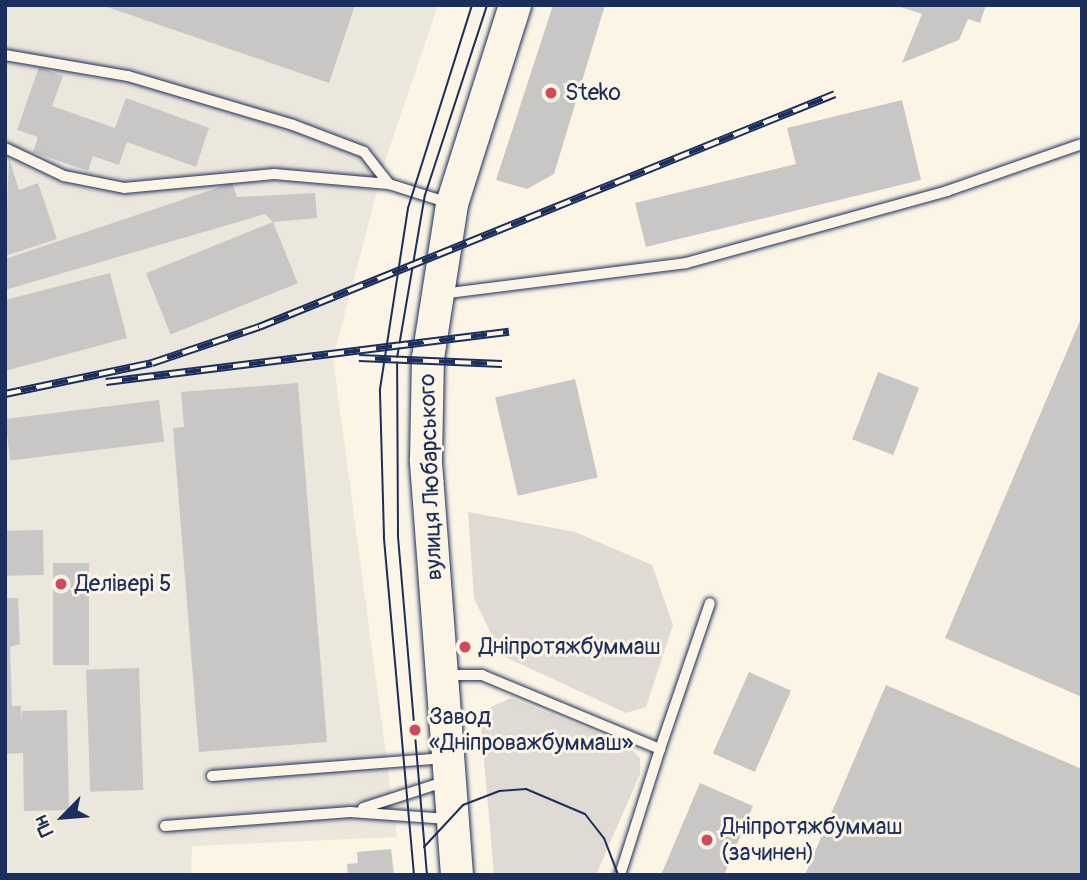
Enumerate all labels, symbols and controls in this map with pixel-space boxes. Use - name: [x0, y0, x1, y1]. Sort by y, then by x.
- place label: Steko: [565, 79, 621, 107]
- marker: Steko: [543, 85, 559, 101]
- street label: вулиця Любарського: [414, 373, 448, 581]
- place label: Делівері 5: [75, 570, 171, 598]
- marker: Делівері 5: [53, 576, 69, 592]
- place label: Дніпротяжбуммаш: [479, 633, 661, 661]
- marker: Дніпротяжбуммаш: [457, 639, 473, 655]
- place label: Завод «Дніпроважбуммаш»: [429, 703, 633, 757]
- marker: Завод «Дніпроважбуммаш»: [407, 722, 423, 738]
- north arrow: [28, 782, 98, 852]
- text: Пн: [29, 811, 59, 840]
- place label: Дніпротяжбуммаш (зачинен): [721, 813, 903, 867]
- marker: Дніпротяжбуммаш (зачинен): [699, 832, 715, 848]

